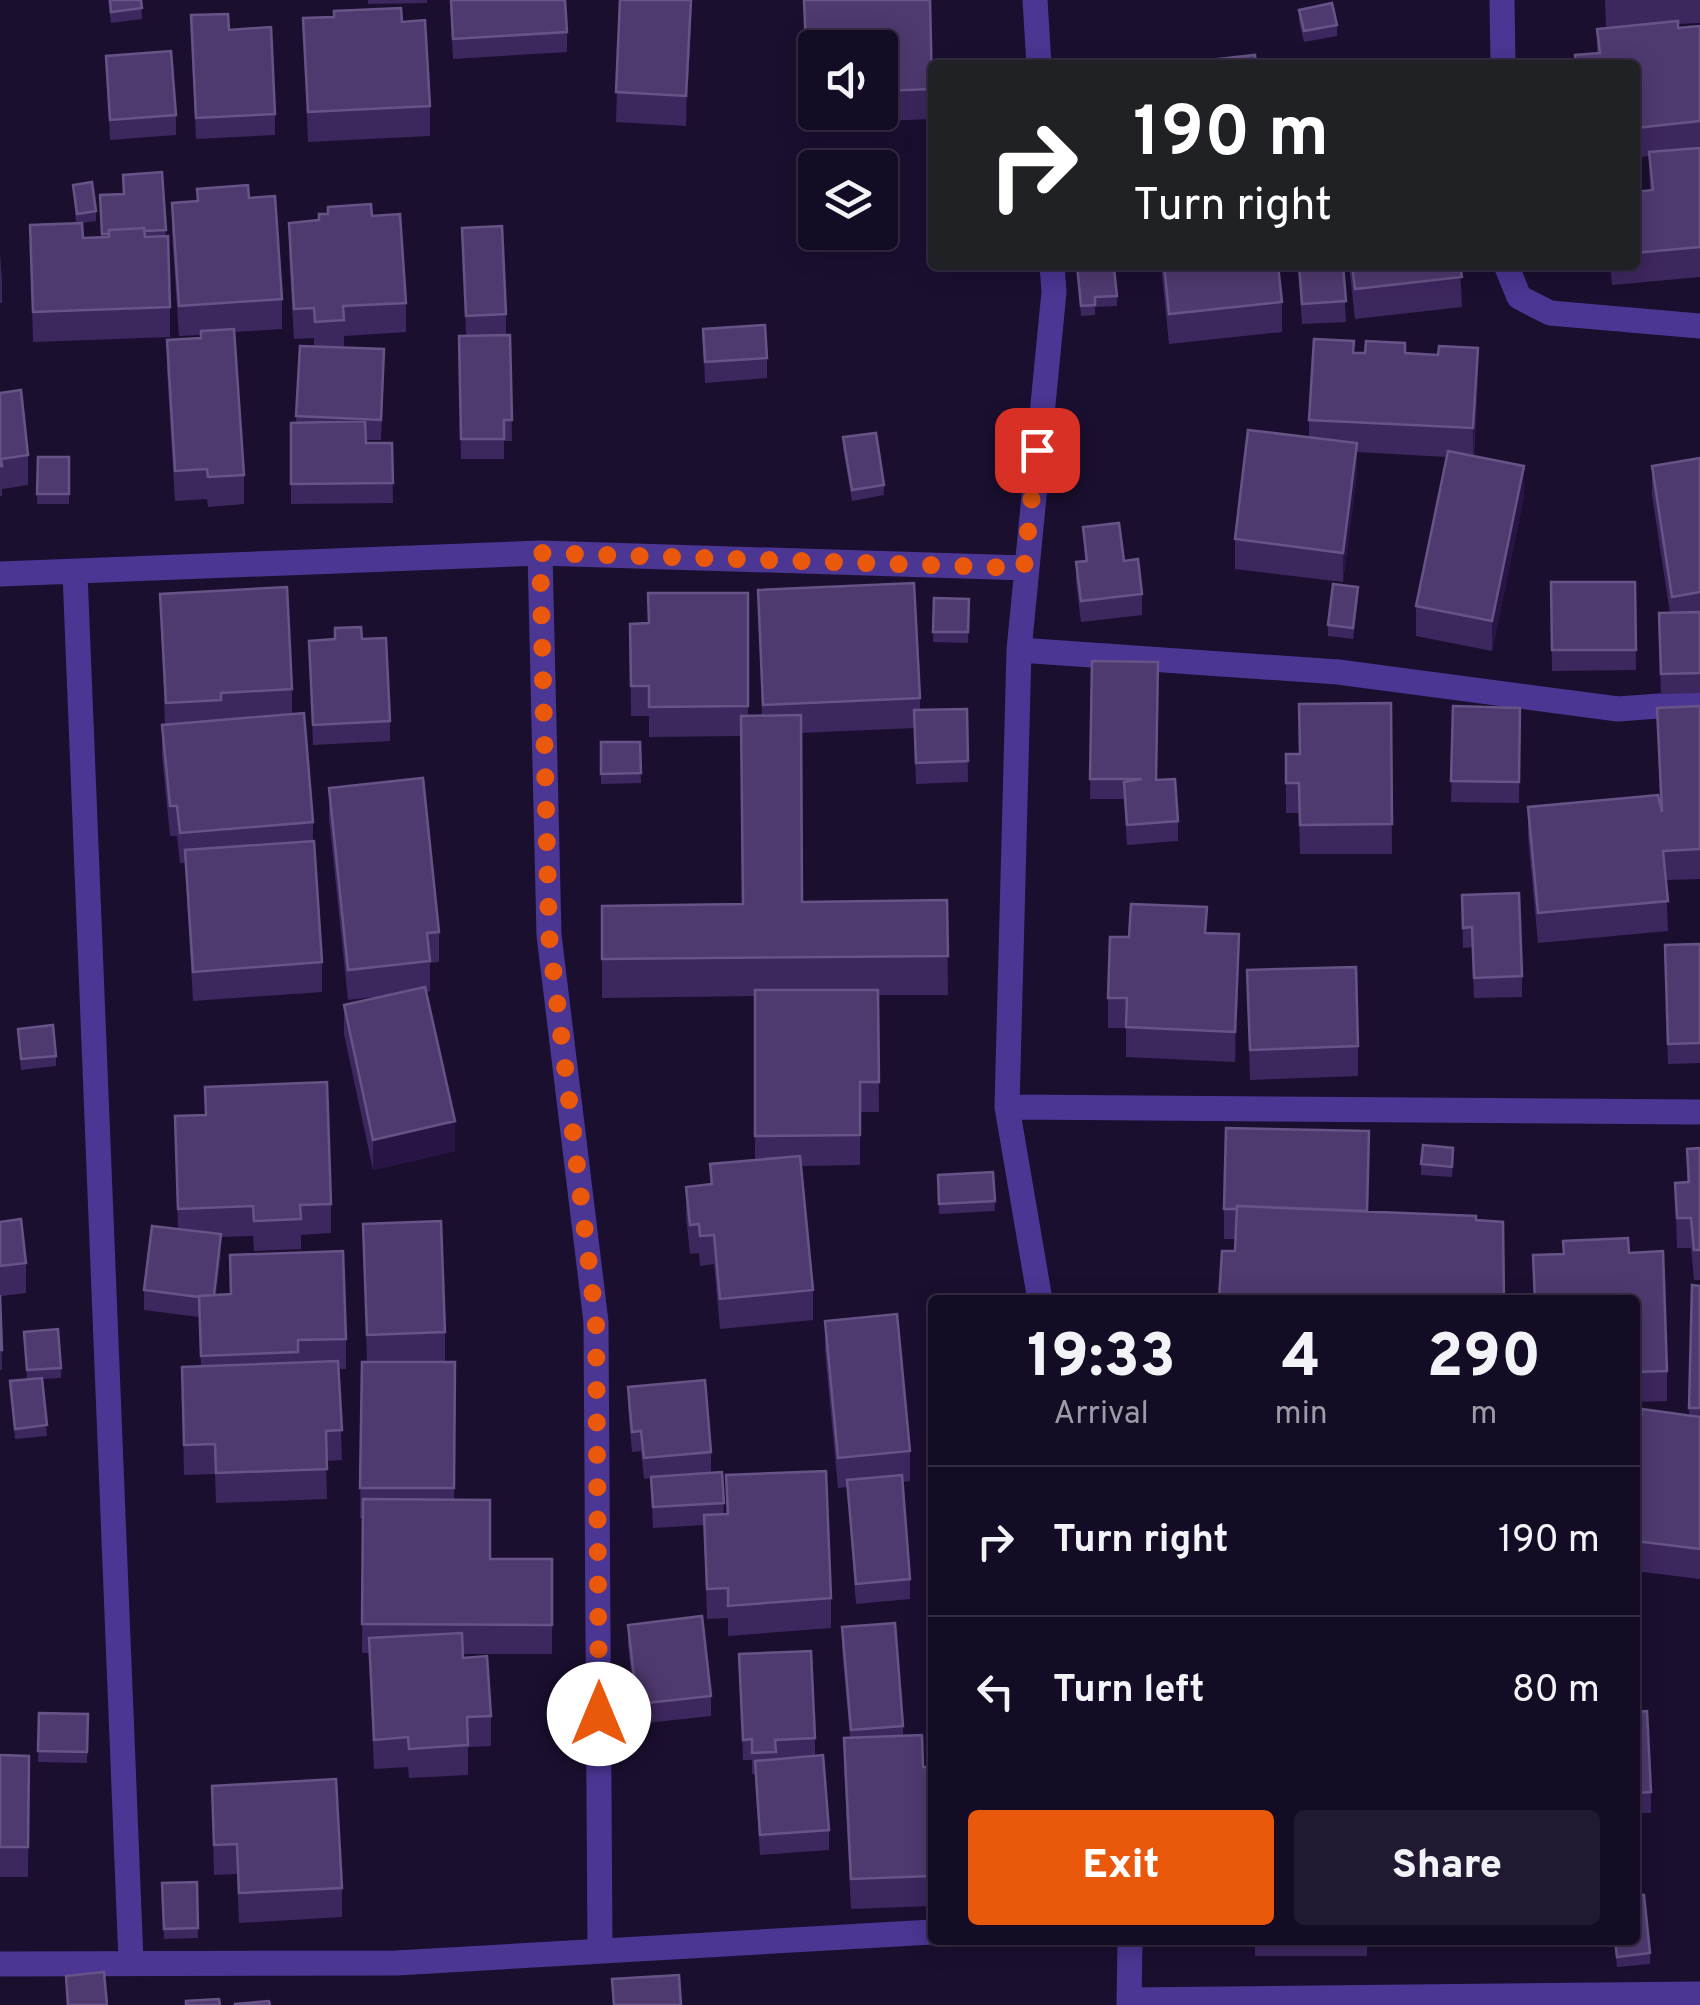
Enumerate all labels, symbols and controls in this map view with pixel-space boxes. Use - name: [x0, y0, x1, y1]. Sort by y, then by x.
- map controls: [798, 30, 898, 250]
- button: sound: [798, 30, 898, 130]
- text: 190 m: [1133, 92, 1329, 181]
- icon: right: [968, 100, 1098, 230]
- button: layers: [798, 150, 898, 250]
- text: Turn right: [1133, 179, 1332, 236]
- pin: [995, 408, 1080, 493]
- icon: arrive: [1010, 423, 1065, 478]
- text: 19:33: [1027, 1322, 1176, 1398]
- text: 4: [1282, 1322, 1321, 1398]
- text: 290: [1427, 1322, 1541, 1398]
- text: Arrival: [1054, 1395, 1149, 1435]
- text: min: [1275, 1395, 1328, 1435]
- text: m: [1470, 1395, 1497, 1435]
- icon: right: [968, 1514, 1023, 1569]
- text: Turn right: [1053, 1517, 1228, 1566]
- text: 190 m: [1498, 1517, 1600, 1566]
- position arrow: [547, 1662, 651, 1766]
- icon: left: [968, 1664, 1023, 1719]
- text: Turn left: [1053, 1667, 1205, 1716]
- text: 80 m: [1512, 1667, 1600, 1716]
- button: Exit: [968, 1810, 1274, 1925]
- button: Share: [1294, 1810, 1600, 1925]

